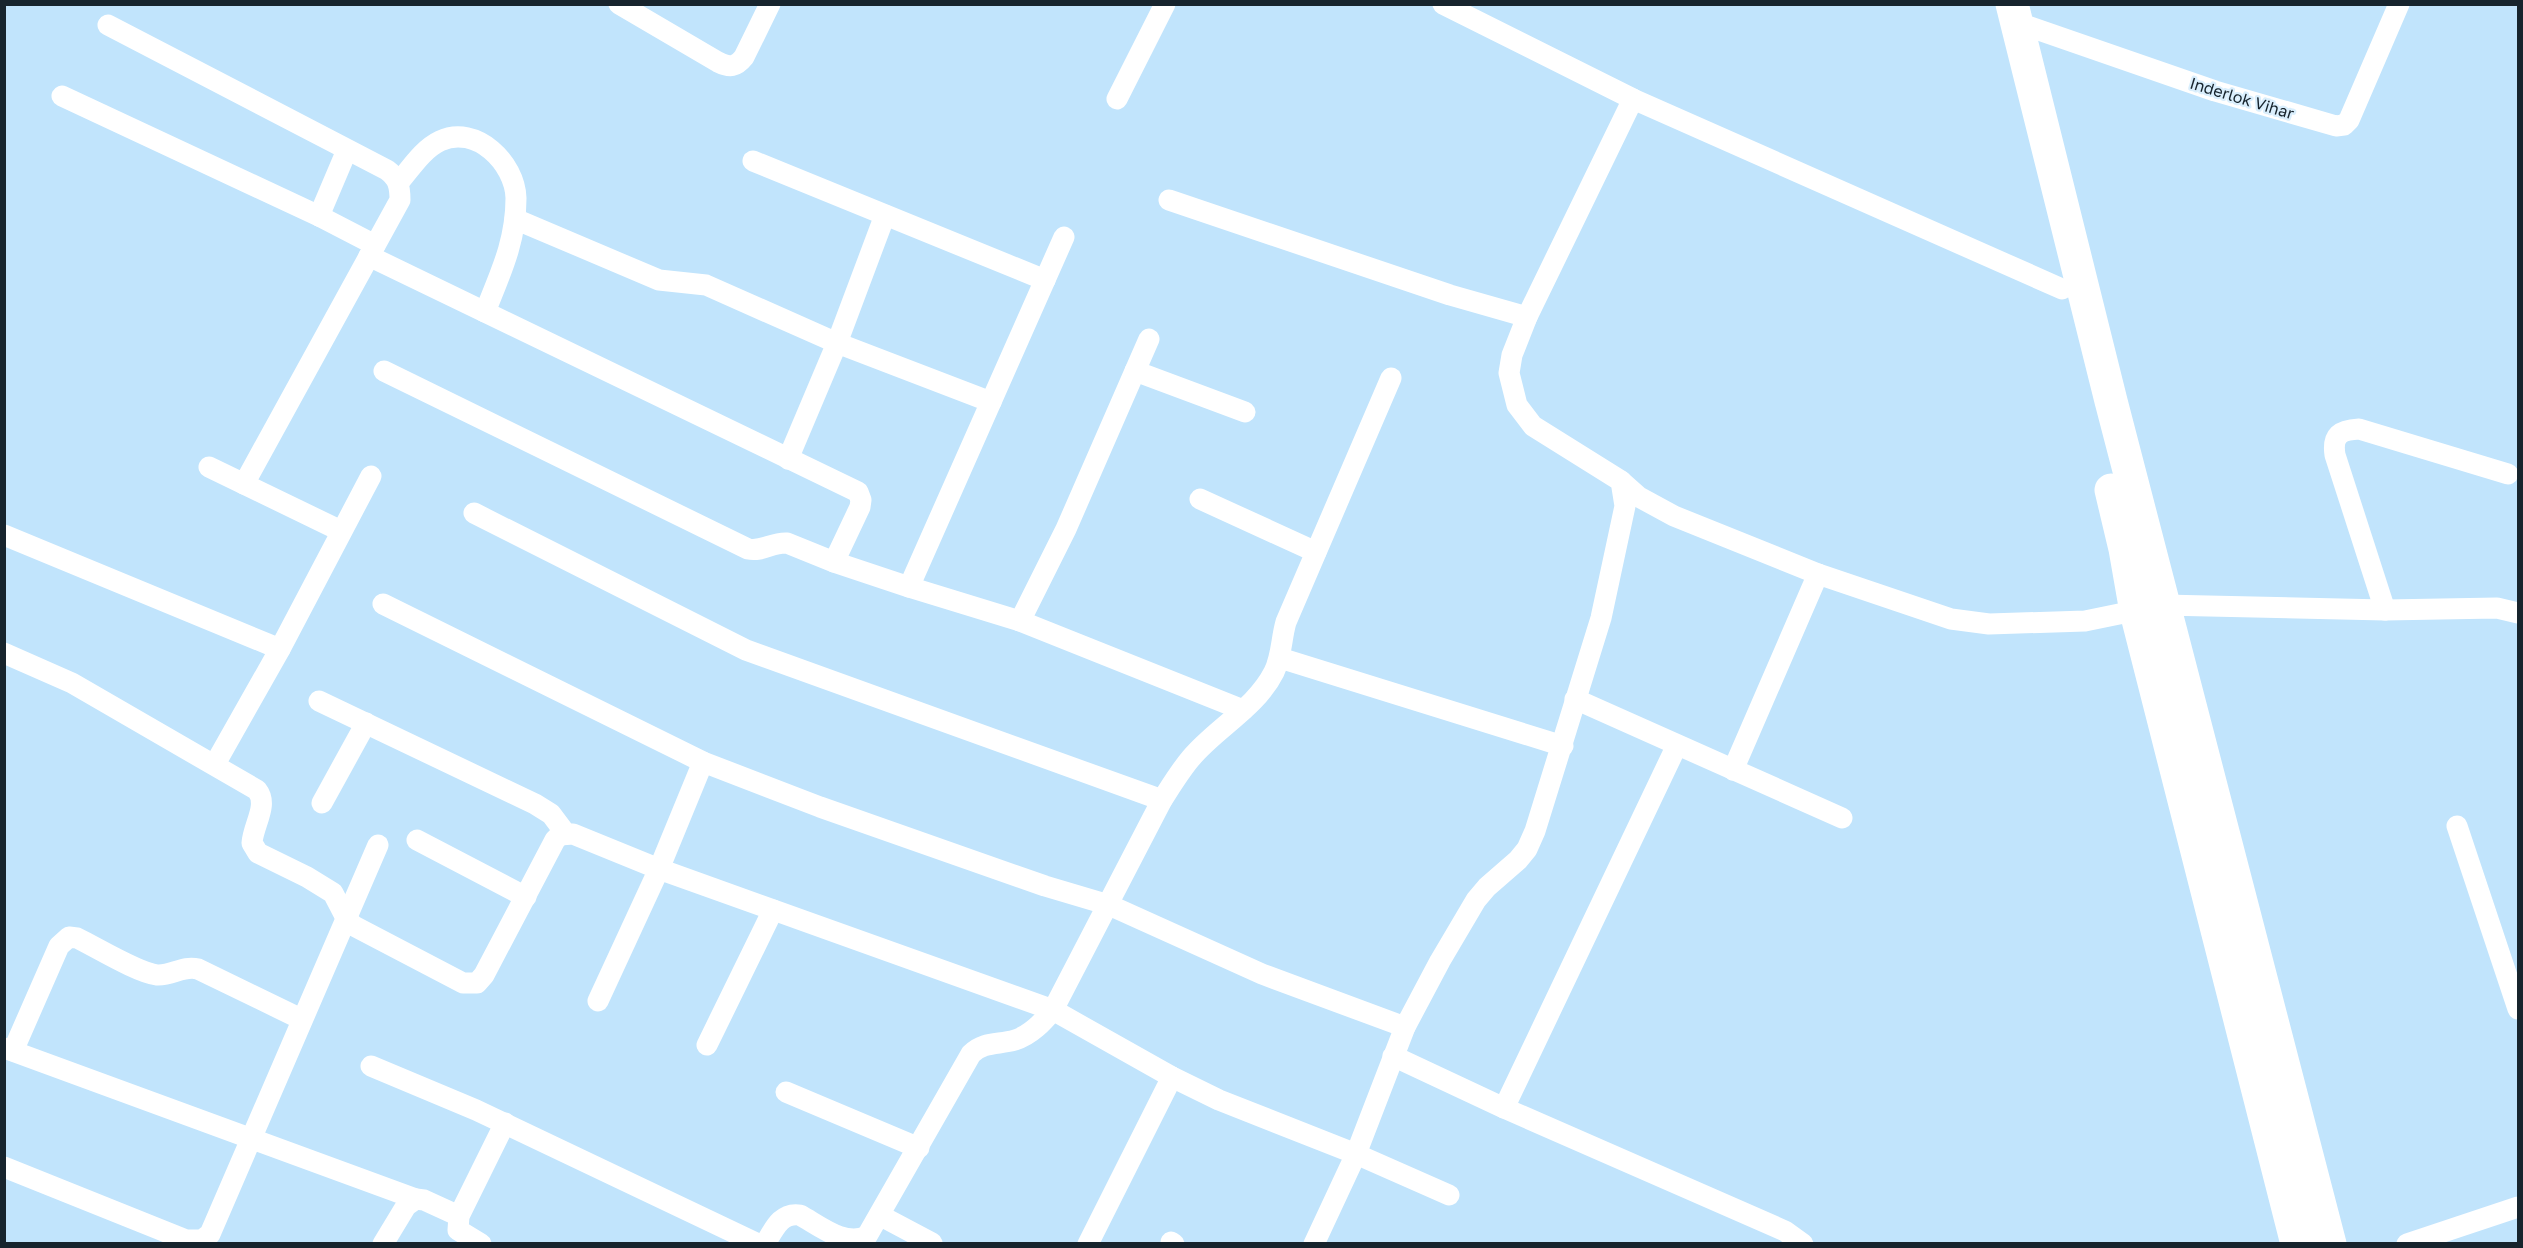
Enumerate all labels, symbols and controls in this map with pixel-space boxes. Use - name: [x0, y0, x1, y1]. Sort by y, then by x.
- street label: Inderlok Vihar: [2187, 73, 2297, 123]

